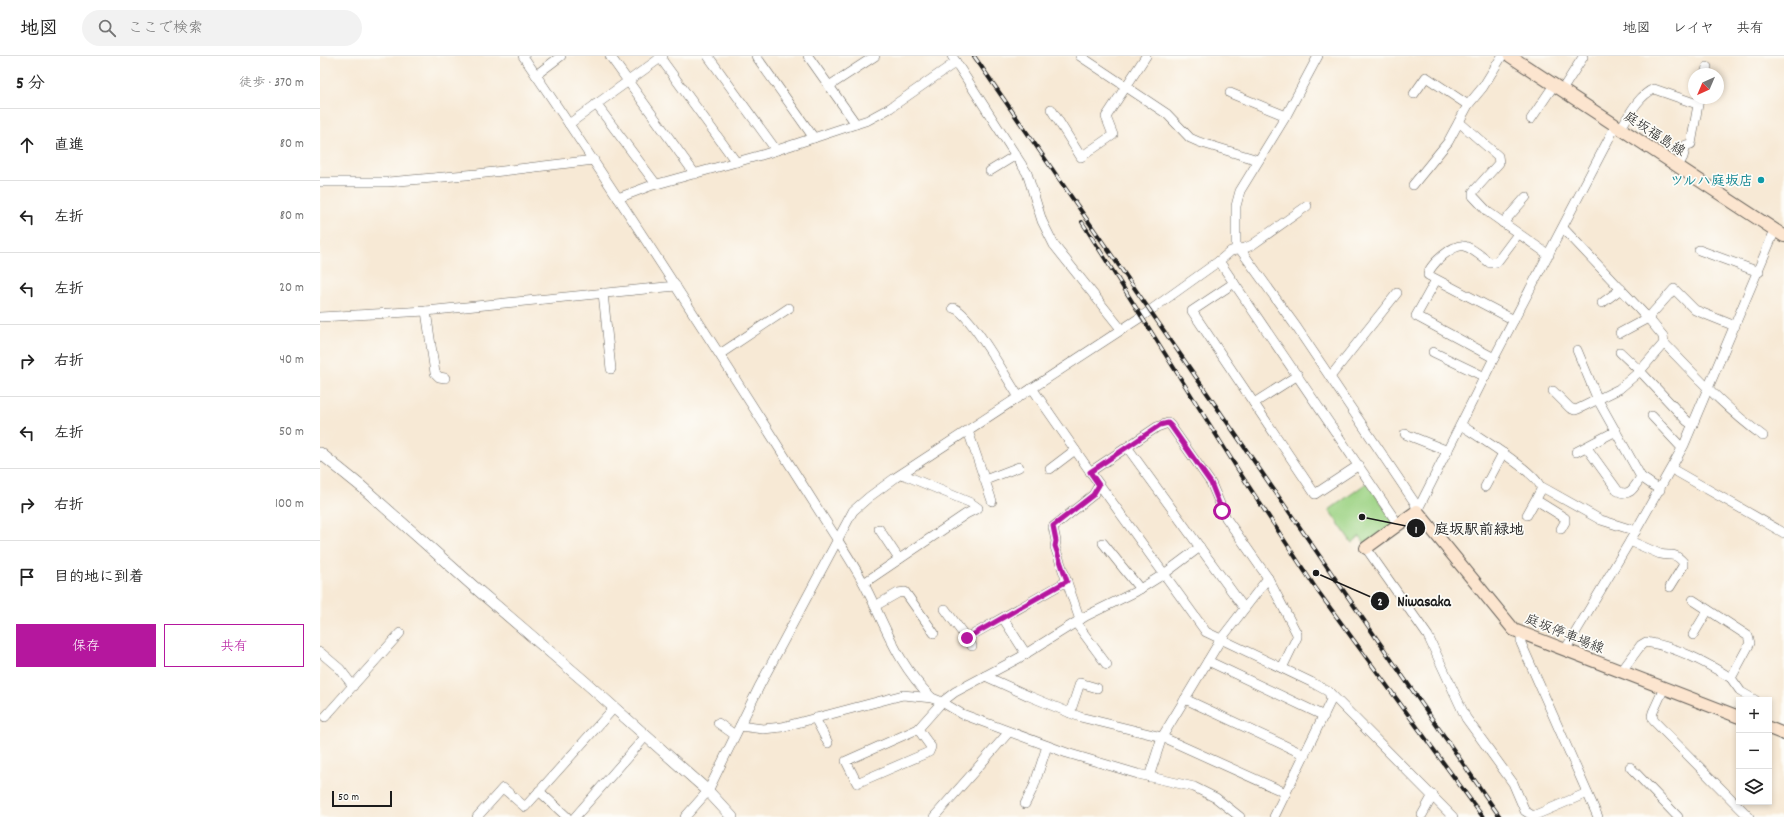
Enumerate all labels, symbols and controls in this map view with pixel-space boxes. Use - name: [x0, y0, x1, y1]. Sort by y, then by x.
- search box: [82, 10, 362, 46]
- text: 地図: [20, 17, 58, 44]
- icon: search: [96, 17, 118, 39]
- text: ここで検索: [128, 18, 203, 40]
- text: 地図: [1623, 19, 1651, 39]
- text: レイヤ: [1673, 19, 1714, 39]
- text: 共有: [1736, 19, 1764, 39]
- north arrow: [1688, 68, 1724, 104]
- text: 5 分: [16, 73, 45, 97]
- text: 徒歩 · 370 m: [239, 74, 304, 93]
- street label: 庭坂福島線: [1619, 107, 1689, 162]
- icon: ahead: [16, 134, 38, 156]
- text: 直進: [54, 135, 84, 157]
- text: 80 m: [280, 135, 304, 154]
- place label: ツルハ庭坂店: [1670, 172, 1753, 192]
- marker: ツルハ庭坂店: [1756, 175, 1766, 185]
- icon: left: [16, 206, 38, 228]
- text: 左折: [54, 207, 84, 229]
- text: 80 m: [280, 207, 304, 226]
- icon: left: [16, 278, 38, 300]
- text: 左折: [54, 279, 84, 301]
- text: 20 m: [279, 279, 304, 298]
- icon: right: [16, 350, 38, 372]
- text: 右折: [54, 351, 84, 373]
- text: 40 m: [280, 351, 304, 370]
- icon: left: [16, 422, 38, 444]
- text: 左折: [54, 423, 84, 445]
- text: 50 m: [279, 423, 304, 442]
- icon: right: [16, 494, 38, 516]
- text: 右折: [54, 495, 84, 517]
- text: 100 m: [275, 495, 304, 514]
- route start: [1213, 502, 1231, 520]
- callout: 庭坂駅前緑地: [1406, 515, 1532, 542]
- text: 庭坂駅前緑地: [1434, 520, 1524, 542]
- text: 1: [1415, 522, 1418, 539]
- icon: arrive: [16, 566, 38, 588]
- text: 目的地に到着: [54, 567, 144, 589]
- callout: Niwasaka: [1370, 587, 1459, 614]
- text: Niwasaka: [1397, 592, 1452, 614]
- text: 2: [1377, 594, 1383, 611]
- street label: 庭坂停車場線: [1522, 610, 1607, 660]
- button: 保存: [16, 624, 156, 667]
- button: 共有: [164, 624, 304, 667]
- route end: [958, 629, 976, 647]
- map controls: [1736, 697, 1772, 805]
- button: +: [1736, 697, 1772, 733]
- button: −: [1736, 733, 1772, 769]
- button: layers: [1736, 769, 1772, 805]
- scale bar: [332, 789, 392, 808]
- text: 50 m: [338, 790, 359, 806]

